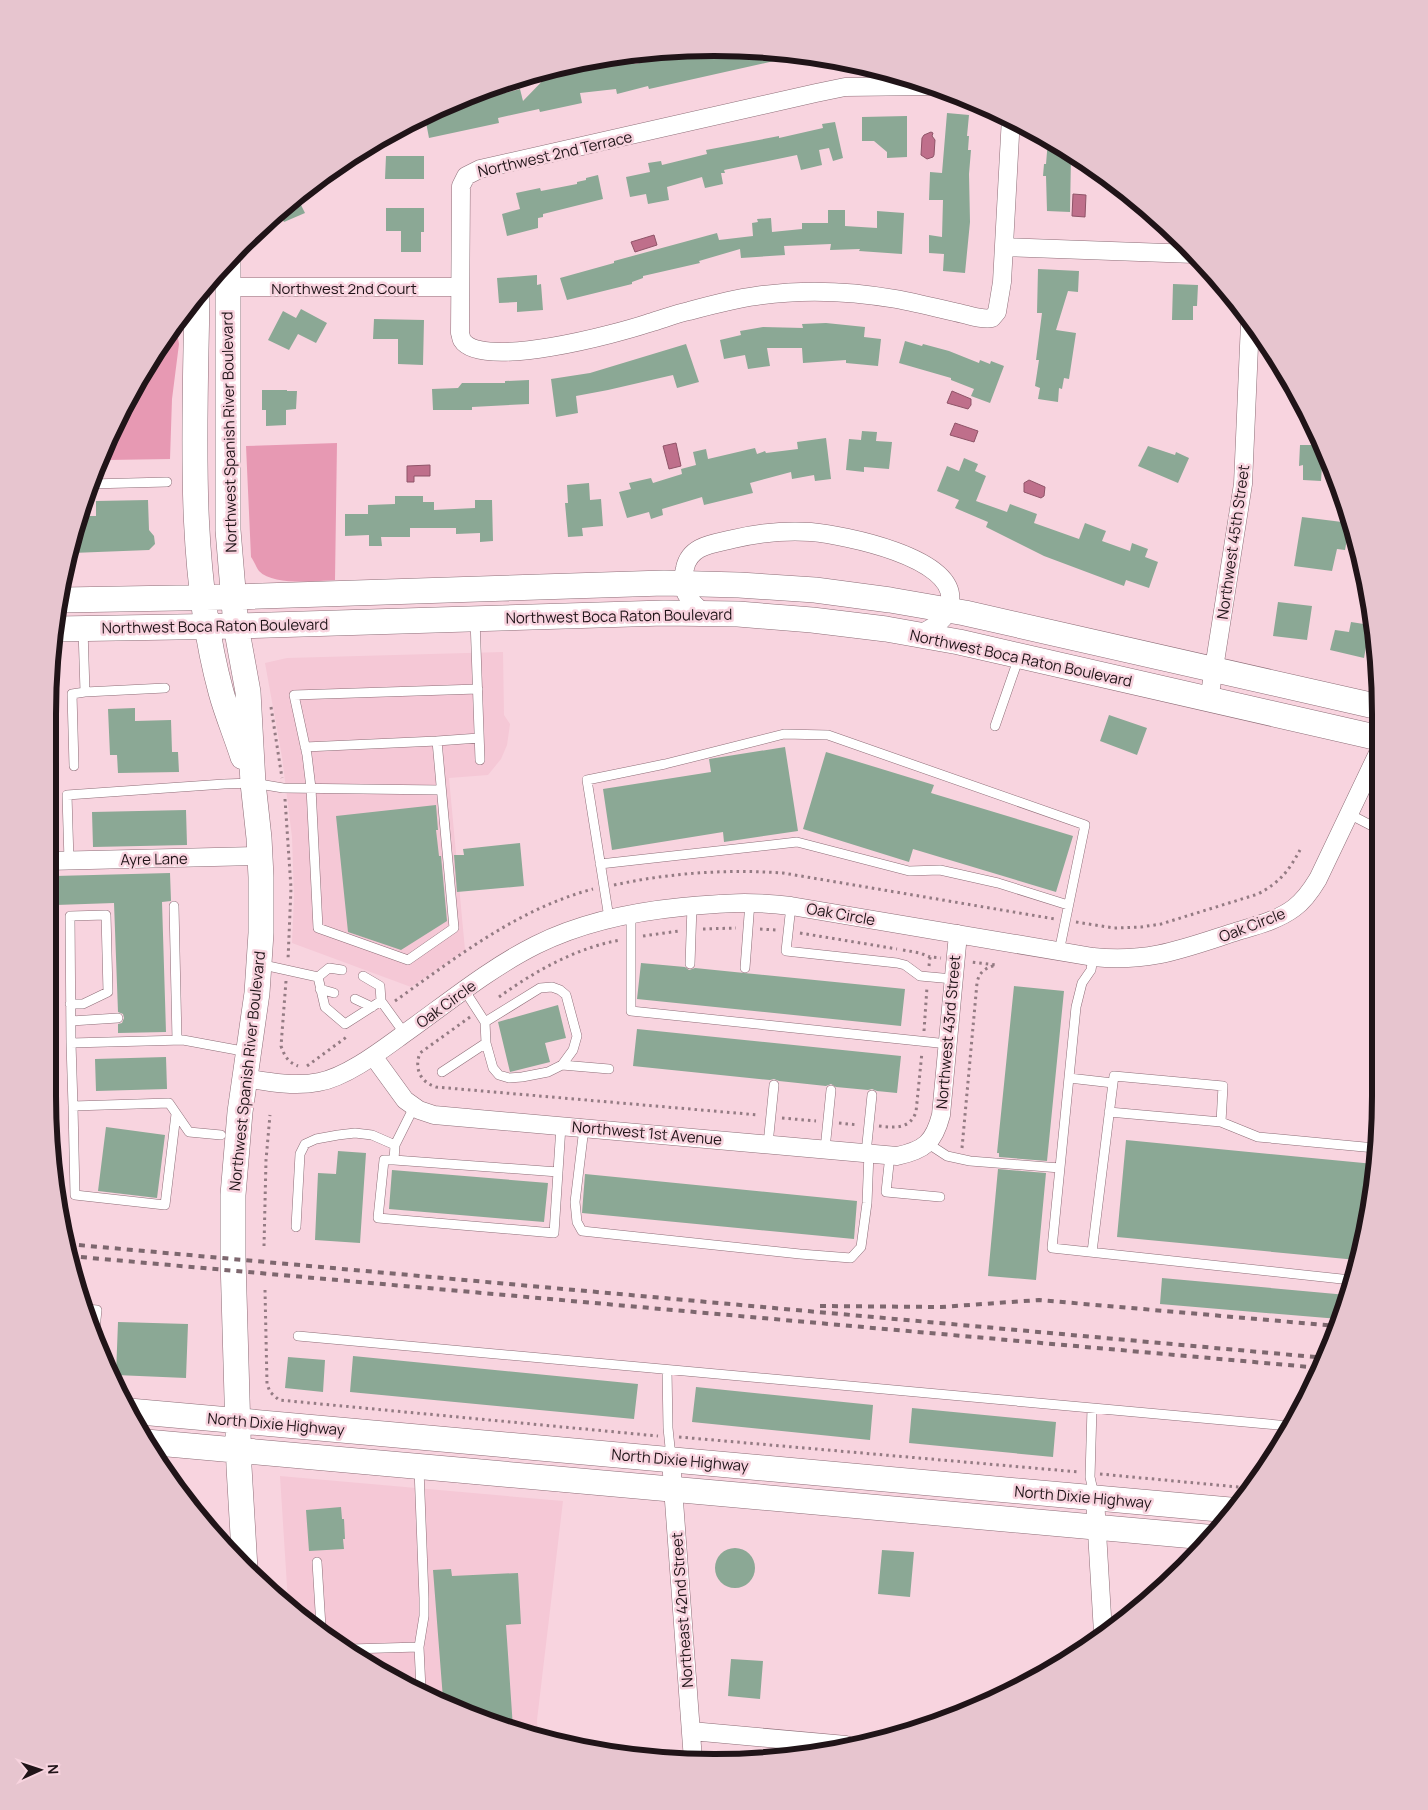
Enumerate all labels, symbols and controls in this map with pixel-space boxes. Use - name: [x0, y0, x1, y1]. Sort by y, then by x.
- street label: Northwest 2nd Terrace: [476, 126, 634, 182]
- street label: Northwest 2nd Court: [271, 278, 417, 299]
- street label: Northwest Spanish River Boulevard: [216, 311, 242, 553]
- street label: Northwest 45th Street: [1212, 463, 1254, 621]
- street label: Northwest Boca Raton Boulevard: [505, 604, 733, 628]
- street label: Northwest Boca Raton Boulevard: [101, 614, 329, 638]
- street label: Northwest Boca Raton Boulevard: [908, 624, 1134, 692]
- street label: Ayre Lane: [120, 848, 188, 870]
- street label: Oak Circle: [805, 898, 877, 930]
- street label: Oak Circle: [1216, 903, 1288, 947]
- street label: Northwest Spanish River Boulevard: [224, 950, 270, 1192]
- street label: Northwest 43rd Street: [931, 954, 965, 1110]
- street label: Oak Circle: [412, 975, 480, 1033]
- street label: Northwest 1st Avenue: [571, 1116, 723, 1150]
- street label: North Dixie Highway: [207, 1408, 346, 1440]
- street label: North Dixie Highway: [611, 1444, 750, 1476]
- street label: North Dixie Highway: [1014, 1481, 1153, 1513]
- street label: Northeast 42nd Street: [666, 1532, 698, 1688]
- north arrow: [15, 1745, 65, 1795]
- text: N: [44, 1764, 63, 1775]

